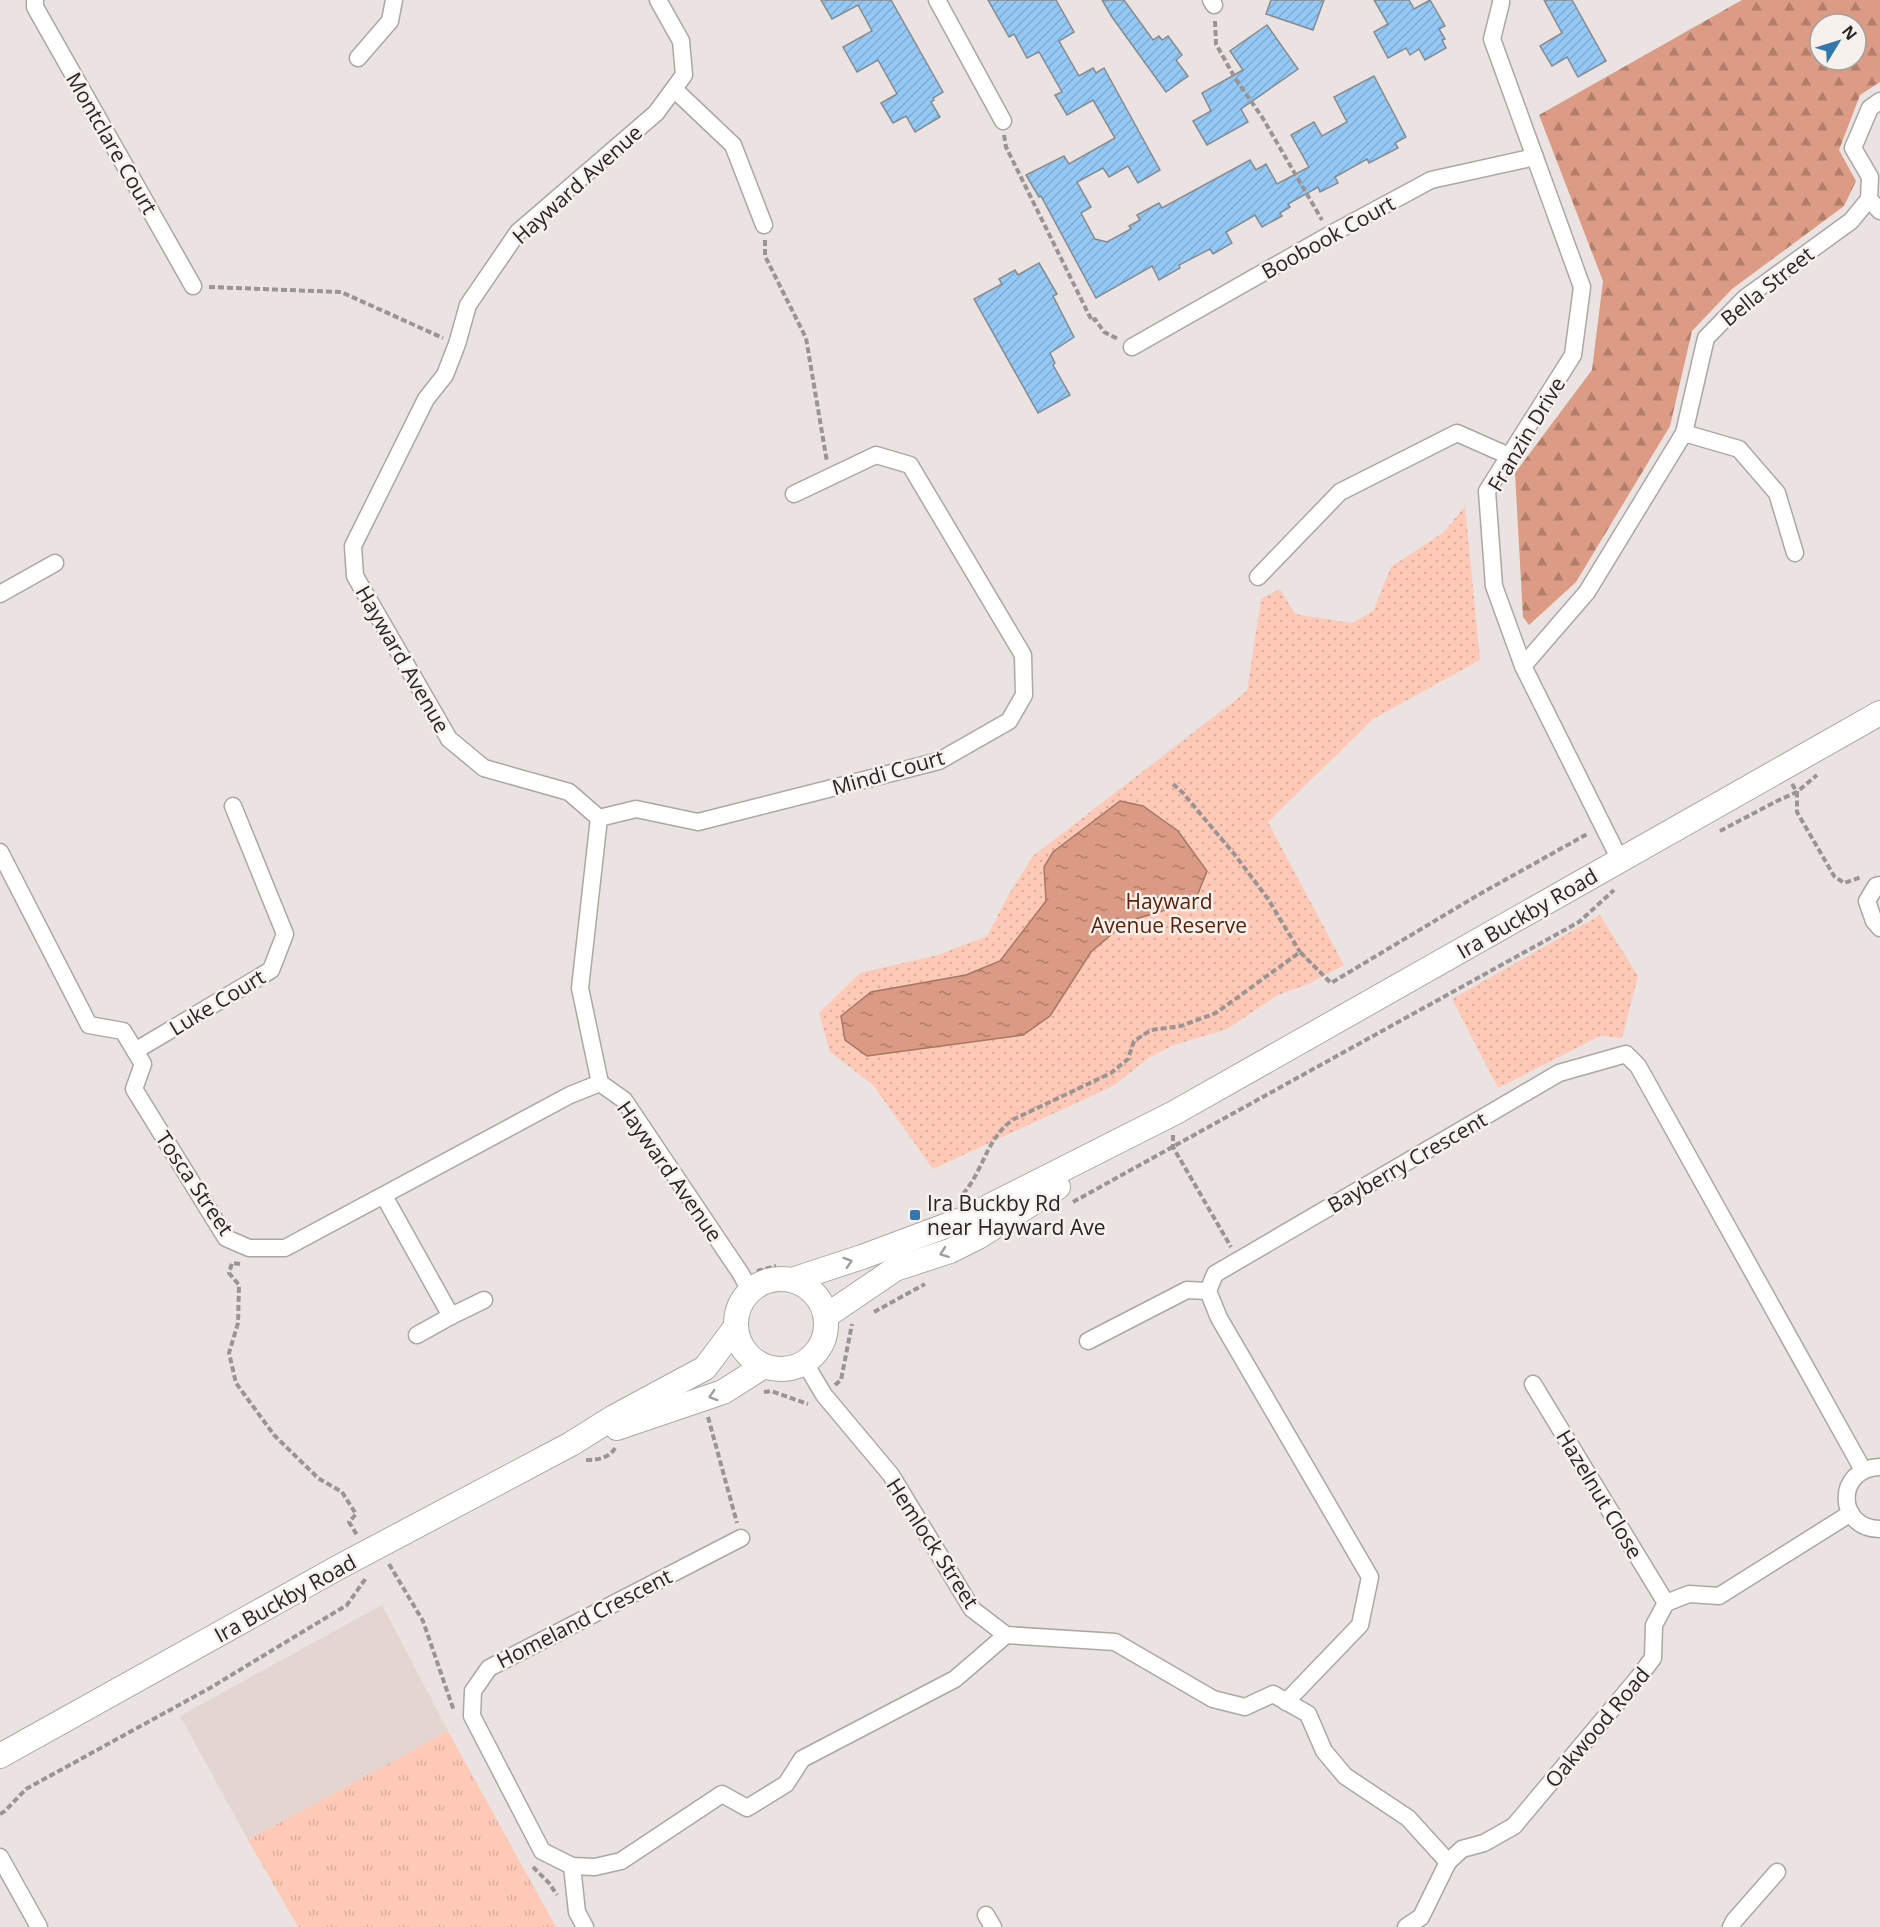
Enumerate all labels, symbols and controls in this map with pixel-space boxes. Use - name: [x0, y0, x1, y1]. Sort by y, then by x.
- north arrow: [1808, 12, 1868, 72]
- text: N: [1837, 21, 1862, 45]
- street label: Montclare Court: [60, 67, 164, 219]
- street label: Hayward Avenue: [506, 118, 648, 250]
- street label: Boobook Court: [1256, 189, 1400, 285]
- street label: Bella Street: [1715, 240, 1819, 332]
- street label: Franzin Drive: [1481, 372, 1571, 496]
- street label: Hayward Avenue: [349, 580, 457, 738]
- street label: Mindi Court: [829, 743, 947, 801]
- street label: Ira Buckby Road: [1452, 861, 1602, 965]
- park label: Hayward Avenue Reserve: [1091, 887, 1247, 939]
- street label: Luke Court: [164, 962, 270, 1042]
- street label: Hayward Avenue: [611, 1095, 729, 1247]
- street label: Bayberry Crescent: [1322, 1105, 1492, 1219]
- street label: Tosca Street: [150, 1125, 240, 1241]
- place label: Ira Buckby Rd near Hayward Ave: [927, 1189, 1105, 1241]
- marker: Ira Buckby Rd near Hayward Ave: [908, 1208, 922, 1222]
- one-way arrow: [940, 1245, 950, 1258]
- one-way arrow: [842, 1257, 853, 1269]
- one-way arrow: [708, 1388, 719, 1401]
- street label: Hazelnut Close: [1550, 1424, 1650, 1564]
- street label: Hemlock Street: [880, 1473, 986, 1613]
- street label: Ira Buckby Road: [209, 1547, 361, 1649]
- street label: Homeland Crescent: [492, 1562, 676, 1674]
- street label: Oakwood Road: [1538, 1661, 1656, 1793]

